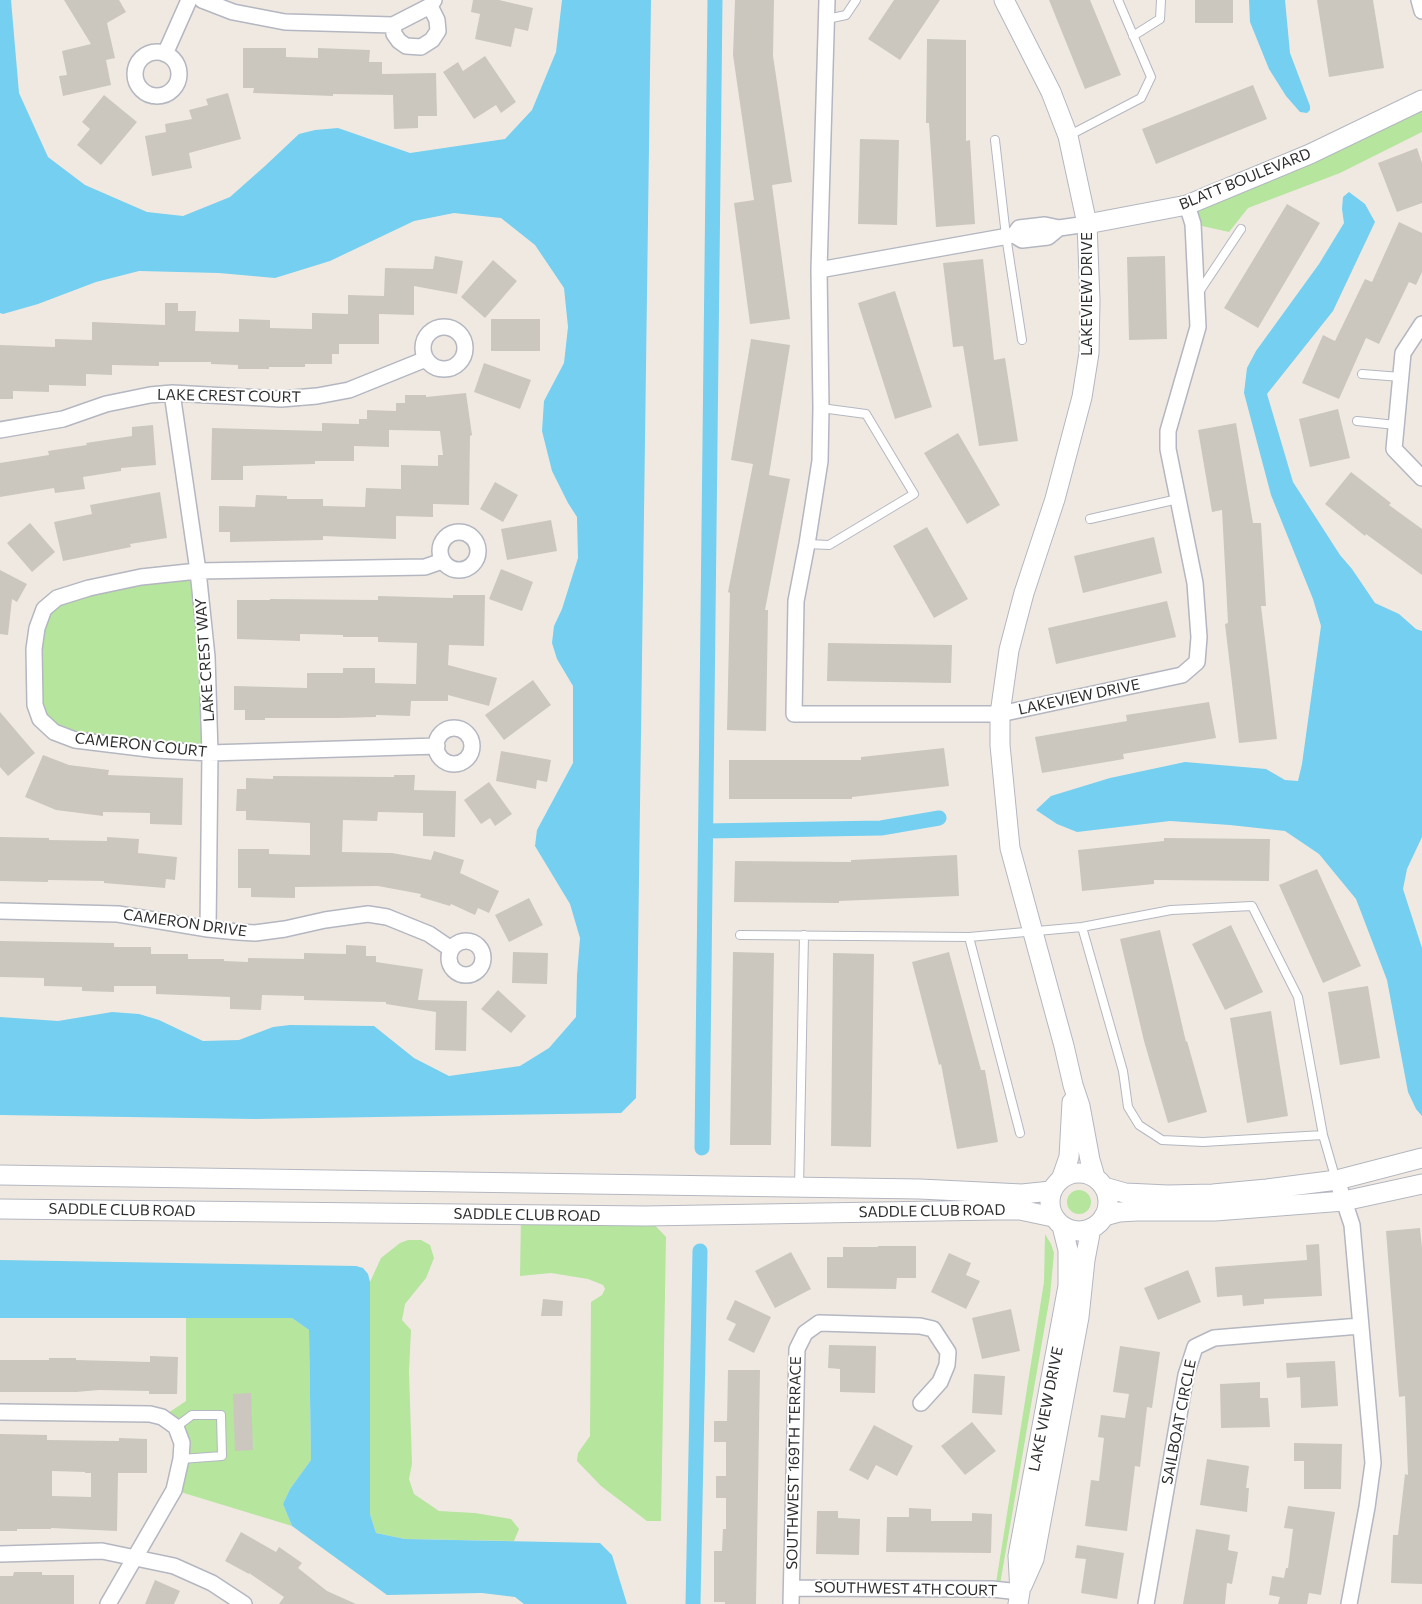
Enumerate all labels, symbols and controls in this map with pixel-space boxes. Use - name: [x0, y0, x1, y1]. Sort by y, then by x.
- street label: BLATT BOULEVARD: [1177, 144, 1313, 214]
- street label: LAKEVIEW DRIVE: [1078, 232, 1096, 356]
- street label: LAKE CREST COURT: [157, 386, 301, 406]
- street label: LAKE CREST WAY: [192, 597, 218, 723]
- street label: LAKEVIEW DRIVE: [1017, 675, 1141, 719]
- street label: CAMERON COURT: [74, 729, 208, 761]
- street label: CAMERON DRIVE: [122, 905, 248, 941]
- street label: SADDLE CLUB ROAD: [48, 1200, 196, 1220]
- street label: SADDLE CLUB ROAD: [858, 1201, 1006, 1221]
- street label: SADDLE CLUB ROAD: [453, 1205, 601, 1225]
- street label: LAKE VIEW DRIVE: [1025, 1345, 1067, 1473]
- street label: SOUTHWEST 169TH TERRACE: [783, 1356, 805, 1570]
- street label: SAILBOAT CIRCLE: [1158, 1358, 1200, 1486]
- street label: SOUTHWEST 4TH COURT: [814, 1578, 998, 1600]

